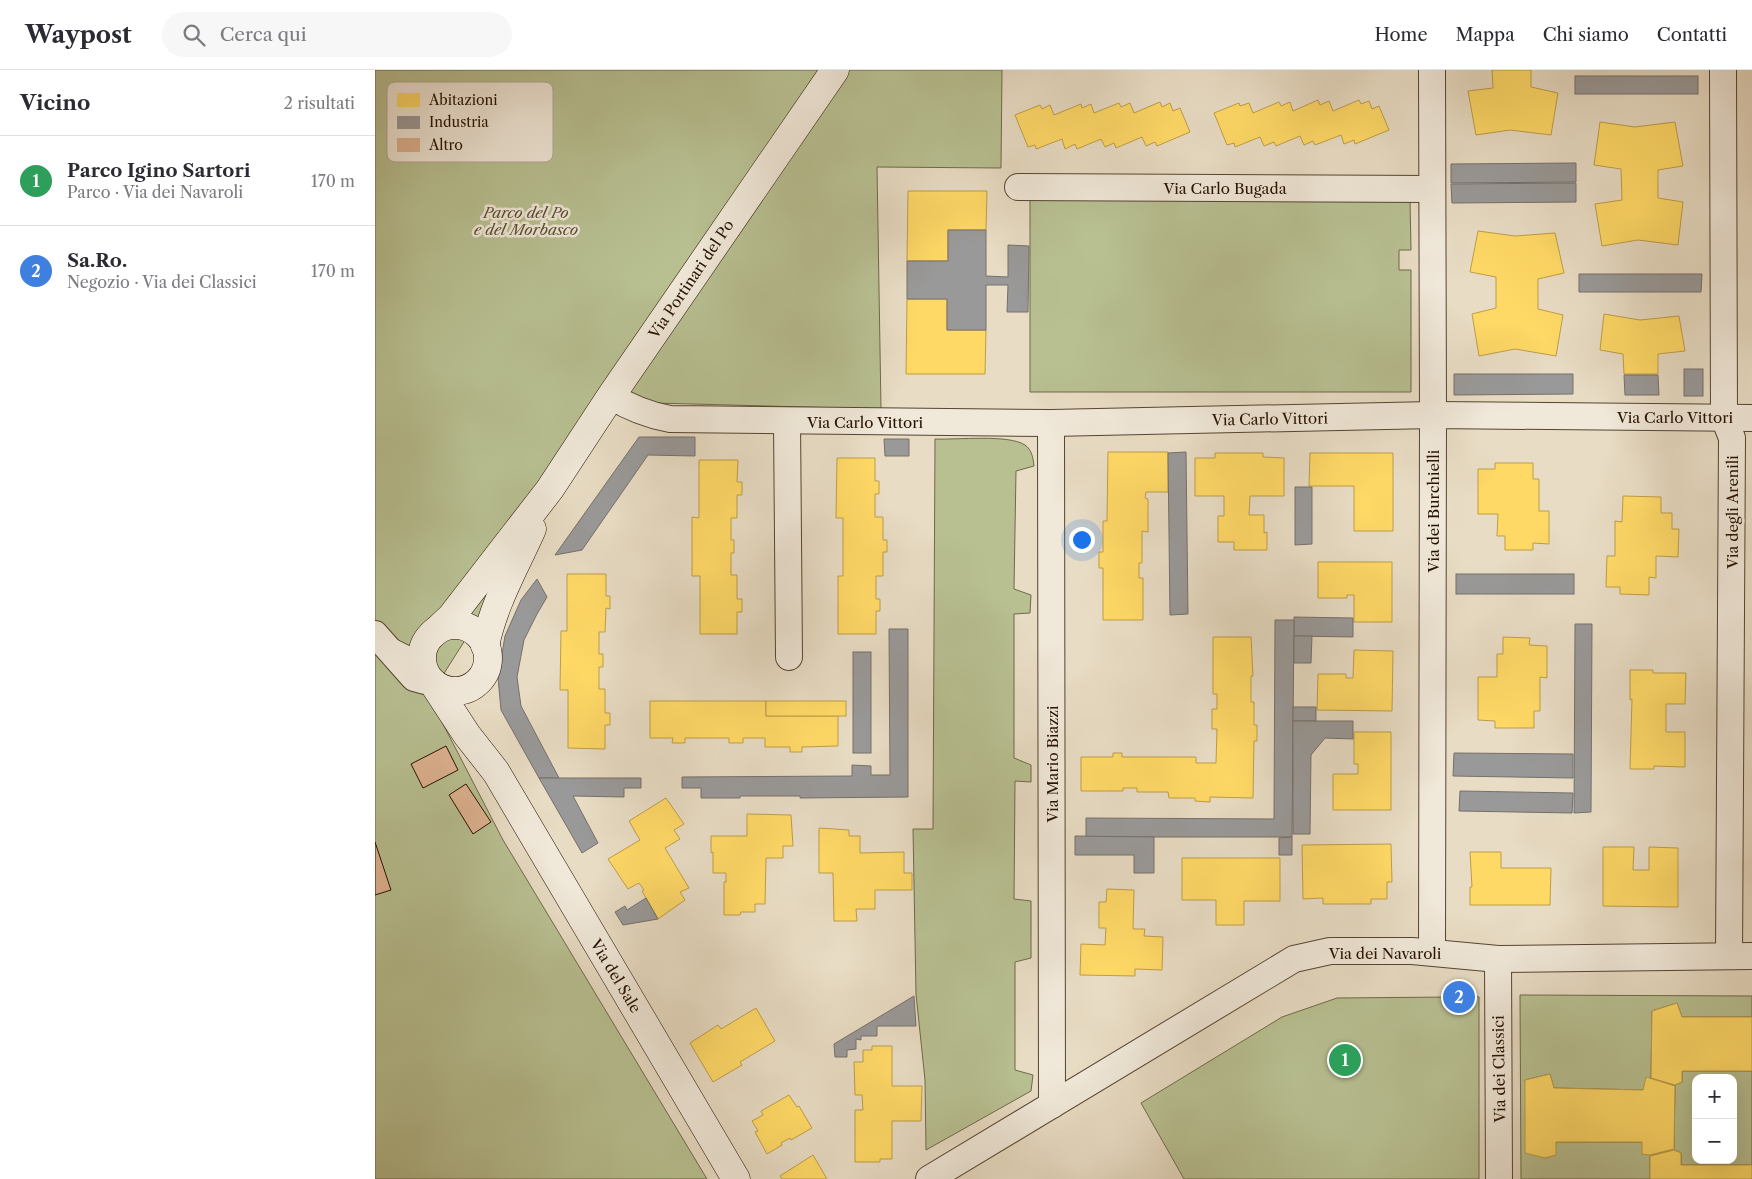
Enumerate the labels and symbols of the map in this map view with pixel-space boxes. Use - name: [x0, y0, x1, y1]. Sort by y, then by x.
- legend: [387, 82, 553, 162]
- text: Abitazioni: [428, 91, 498, 109]
- text: Industria: [429, 113, 489, 131]
- text: Altro: [428, 136, 463, 154]
- street label: Via Carlo Bugada: [1162, 179, 1287, 198]
- park label: Parco del Po e del Morbasco: [474, 203, 578, 239]
- street label: Via Portinari del Po: [644, 216, 738, 343]
- street label: Via Carlo Vittori: [1211, 408, 1329, 430]
- street label: Via Carlo Vittori: [1616, 408, 1733, 427]
- street label: Via Carlo Vittori: [806, 413, 923, 432]
- street label: Via dei Burchielli: [1424, 449, 1443, 573]
- street label: Via degli Arenili: [1723, 455, 1742, 570]
- your location: [1069, 527, 1095, 553]
- street label: Via Mario Biazzi: [1043, 705, 1062, 824]
- street label: Via del Sale: [586, 935, 645, 1016]
- street label: Via dei Navaroli: [1328, 944, 1442, 963]
- pin: 2: [1443, 978, 1475, 1016]
- street label: Via dei Classici: [1489, 1015, 1509, 1124]
- pin: 1: [1329, 1041, 1361, 1079]

